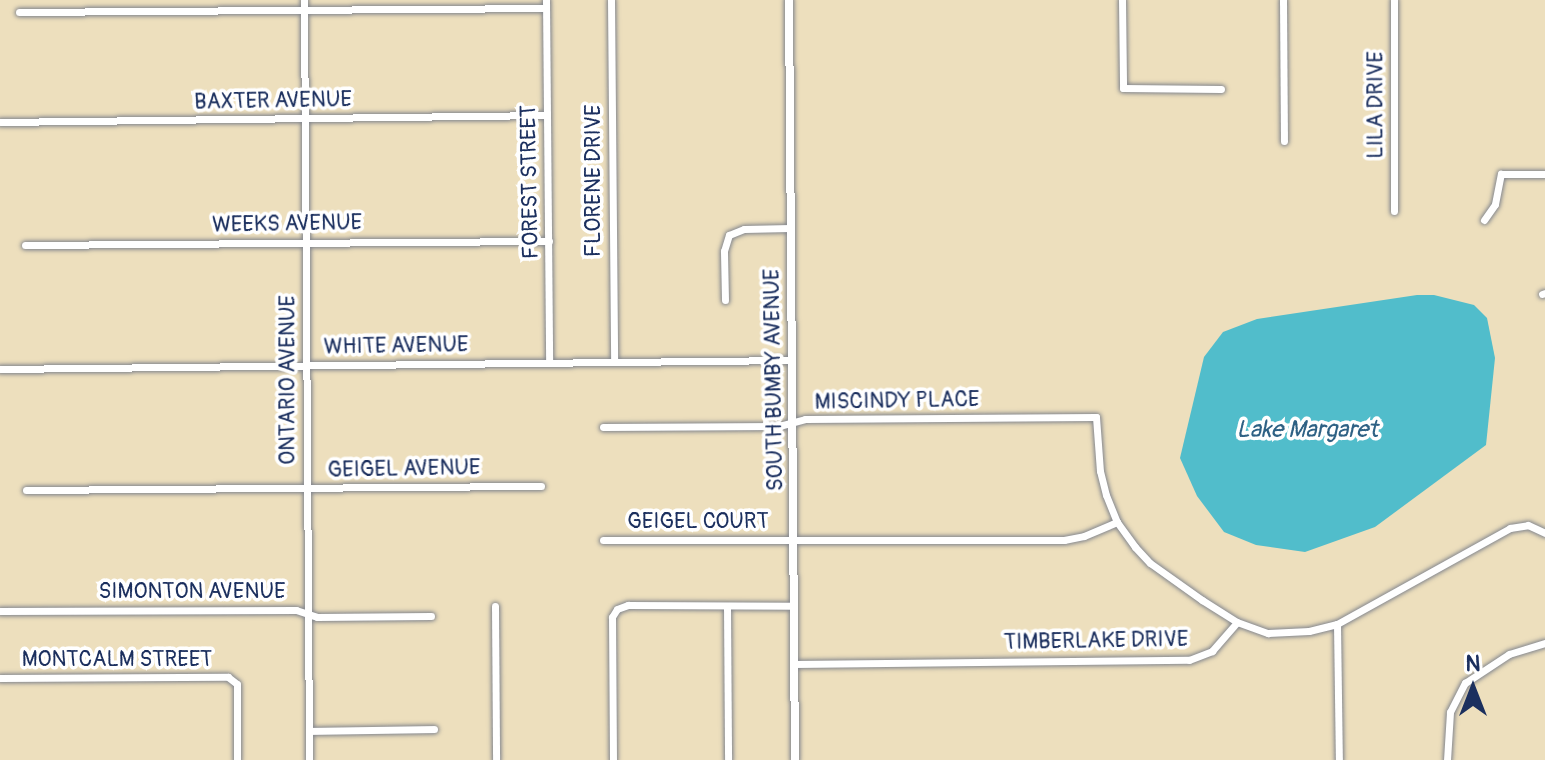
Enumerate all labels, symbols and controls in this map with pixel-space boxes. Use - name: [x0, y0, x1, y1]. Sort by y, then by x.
- street label: LILA DRIVE: [1363, 51, 1389, 159]
- street label: BAXTER AVENUE: [194, 86, 352, 116]
- street label: FOREST STREET: [515, 105, 545, 259]
- street label: FLORENE DRIVE: [581, 105, 607, 257]
- street label: WEEKS AVENUE: [212, 209, 362, 239]
- street label: SOUTH BUMBY AVENUE: [759, 269, 789, 491]
- street label: ONTARIO AVENUE: [275, 295, 301, 465]
- street label: WHITE AVENUE: [323, 332, 469, 360]
- street label: MISCINDY PLACE: [814, 386, 980, 416]
- water label: Lake Margaret: [1236, 416, 1378, 444]
- street label: GEIGEL AVENUE: [327, 454, 481, 484]
- street label: GEIGEL COURT: [627, 509, 769, 535]
- street label: SIMONTON AVENUE: [99, 579, 285, 605]
- street label: TIMBERLAKE DRIVE: [1004, 626, 1188, 656]
- street label: MONTCALM STREET: [22, 647, 212, 673]
- north arrow: [1433, 648, 1513, 728]
- text: N: [1466, 650, 1480, 678]

